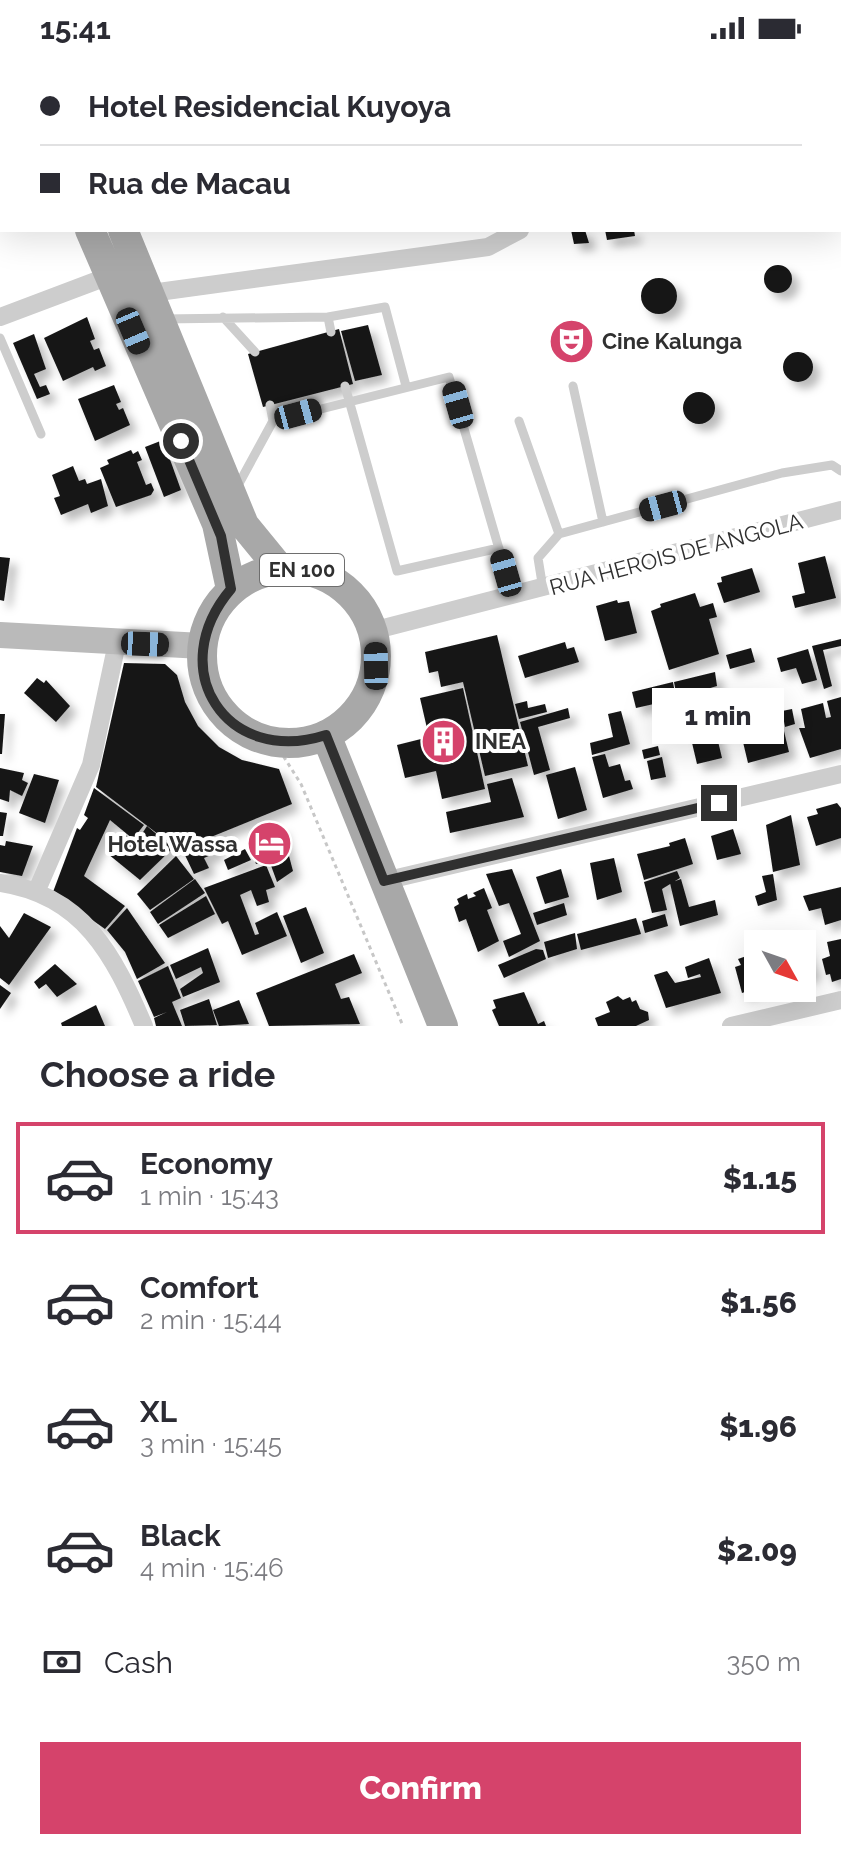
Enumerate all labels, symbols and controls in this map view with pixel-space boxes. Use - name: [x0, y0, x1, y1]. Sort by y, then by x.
- text: 15:41: [40, 11, 111, 46]
- text: Hotel Residencial Kuyoya: [88, 89, 451, 124]
- text: Rua de Macau: [88, 166, 291, 201]
- car: [113, 304, 153, 358]
- theatre icon: Cine Kalunga: [547, 317, 595, 365]
- place label: Cine Kalunga: [602, 328, 742, 354]
- car: [440, 379, 476, 431]
- car: [272, 396, 324, 432]
- route start: [163, 423, 199, 459]
- car: [637, 488, 689, 524]
- street label: RUA HEROIS DE ANGOLA: [547, 508, 806, 600]
- car: [488, 547, 524, 599]
- road number: EN 100: [260, 554, 344, 586]
- car: [121, 631, 169, 657]
- car: [364, 642, 388, 690]
- callout: 1 min: [653, 687, 785, 743]
- text: 1 min: [685, 701, 751, 731]
- building icon: INEA: [420, 717, 468, 765]
- place label: INEA: [475, 728, 526, 754]
- route end: [701, 785, 737, 821]
- hotel icon: Hotel Wassa: [245, 820, 293, 868]
- place label: Hotel Wassa: [107, 831, 238, 857]
- north arrow: [744, 930, 816, 1002]
- map controls: [744, 930, 816, 1002]
- text: Choose a ride: [40, 1053, 275, 1095]
- icon: car: [44, 1142, 116, 1214]
- text: Economy: [140, 1146, 273, 1181]
- text: $1.15: [723, 1161, 797, 1196]
- text: 1 min · 15:43: [140, 1181, 279, 1211]
- icon: car: [44, 1266, 116, 1338]
- text: Comfort: [140, 1270, 259, 1305]
- text: $1.56: [720, 1285, 797, 1320]
- text: 2 min · 15:44: [140, 1305, 282, 1335]
- icon: car: [44, 1390, 116, 1462]
- text: XL: [140, 1394, 177, 1429]
- text: $1.96: [719, 1409, 797, 1444]
- text: 3 min · 15:45: [140, 1429, 282, 1459]
- icon: car: [44, 1514, 116, 1586]
- text: Black: [140, 1518, 221, 1553]
- text: $2.09: [717, 1533, 797, 1568]
- text: 4 min · 15:46: [140, 1553, 284, 1583]
- icon: cash: [40, 1640, 84, 1684]
- text: Cash: [104, 1645, 173, 1680]
- text: 350 m: [727, 1647, 801, 1677]
- button: Confirm: [40, 1742, 801, 1834]

